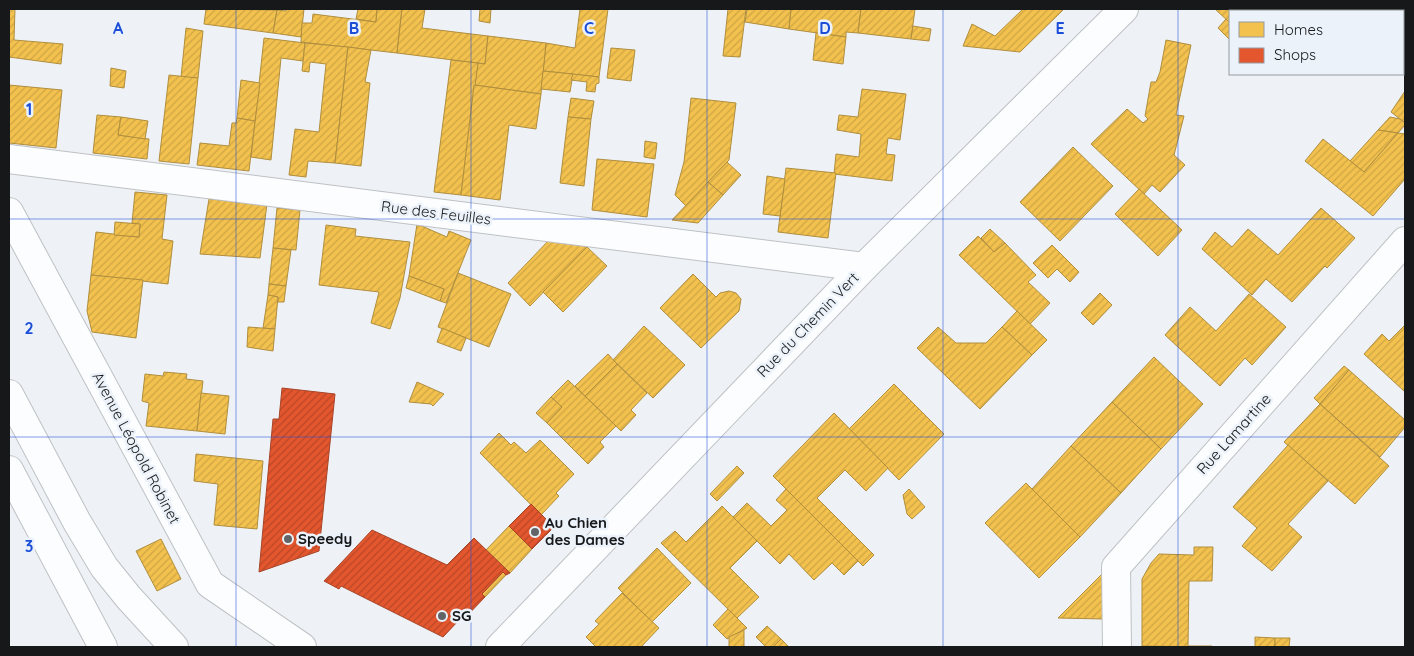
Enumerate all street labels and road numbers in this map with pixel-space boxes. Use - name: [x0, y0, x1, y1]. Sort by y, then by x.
- street label: Rue des Feuilles: [380, 196, 492, 229]
- street label: Rue du Chemin Vert: [753, 268, 863, 381]
- street label: Avenue Léopold Robinet: [88, 369, 185, 527]
- street label: Rue Lamartine: [1192, 389, 1275, 478]

